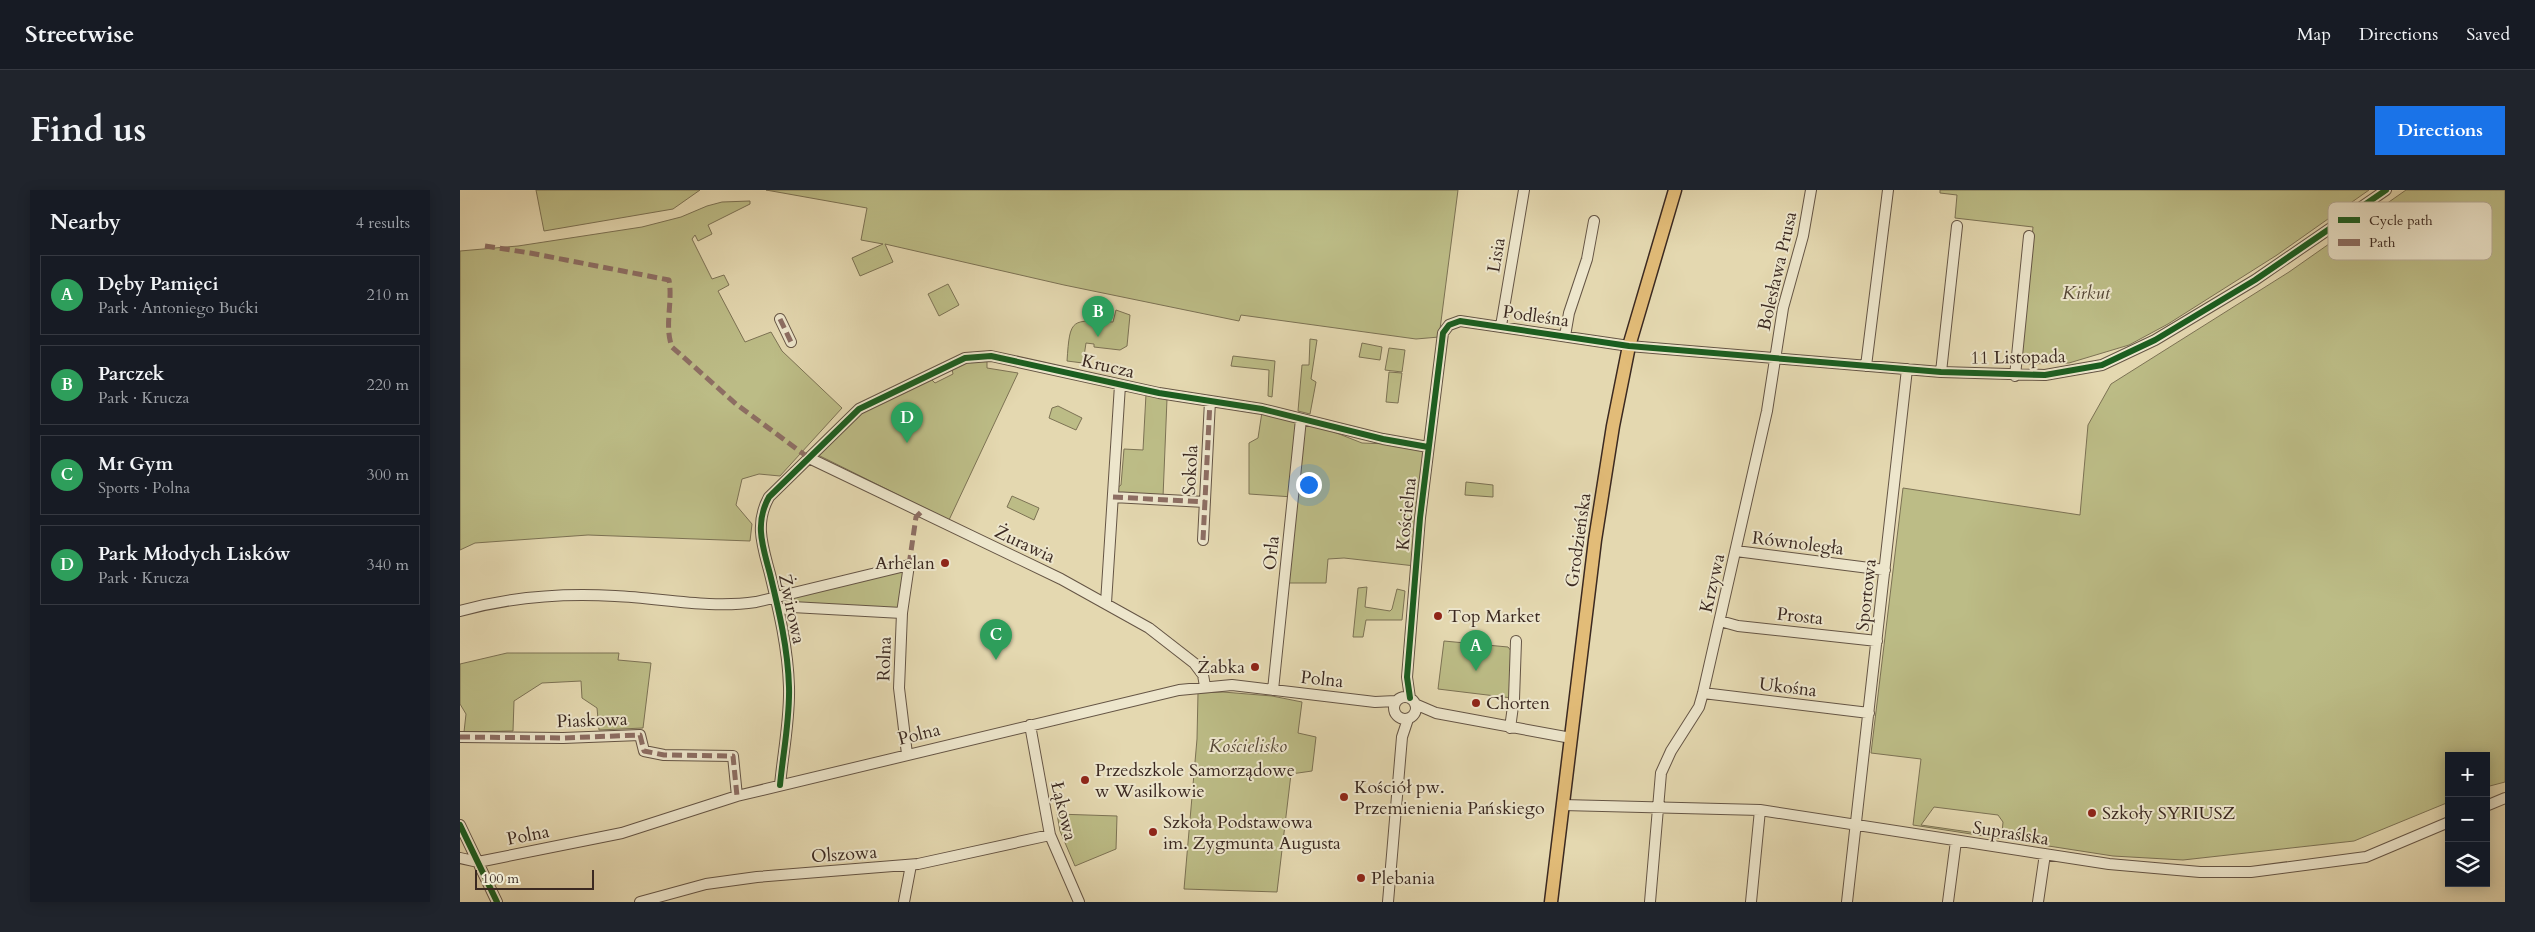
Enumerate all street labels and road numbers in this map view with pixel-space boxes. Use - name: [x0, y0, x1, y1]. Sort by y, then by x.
- street label: Bolesława Prusa: [1752, 209, 1803, 333]
- street label: Lisia: [1481, 236, 1512, 274]
- street label: Podleśna: [1501, 299, 1571, 334]
- street label: 11 Listopada: [1970, 344, 2066, 371]
- street label: Krucza: [1079, 348, 1137, 385]
- street label: Sokola: [1177, 444, 1204, 496]
- street label: Kościelna: [1390, 476, 1423, 552]
- street label: Grodzieńska: [1559, 491, 1598, 589]
- street label: Żurawia: [990, 520, 1059, 569]
- street label: Równoległa: [1751, 525, 1845, 562]
- street label: Orla: [1257, 534, 1286, 572]
- street label: Krzywa: [1694, 551, 1731, 615]
- street label: Sportowa: [1850, 557, 1883, 632]
- street label: Żwirowa: [772, 572, 811, 647]
- street label: Prosta: [1776, 602, 1825, 631]
- street label: Rolna: [871, 636, 898, 682]
- street label: Polna: [1299, 665, 1345, 694]
- street label: Ukośna: [1758, 672, 1819, 703]
- street label: Piaskowa: [556, 707, 628, 734]
- street label: Polna: [895, 717, 943, 752]
- street label: Łąkowa: [1044, 779, 1083, 844]
- street label: Supraślska: [1971, 815, 2051, 852]
- street label: Polna: [505, 819, 552, 852]
- street label: Olszowa: [810, 840, 878, 869]

